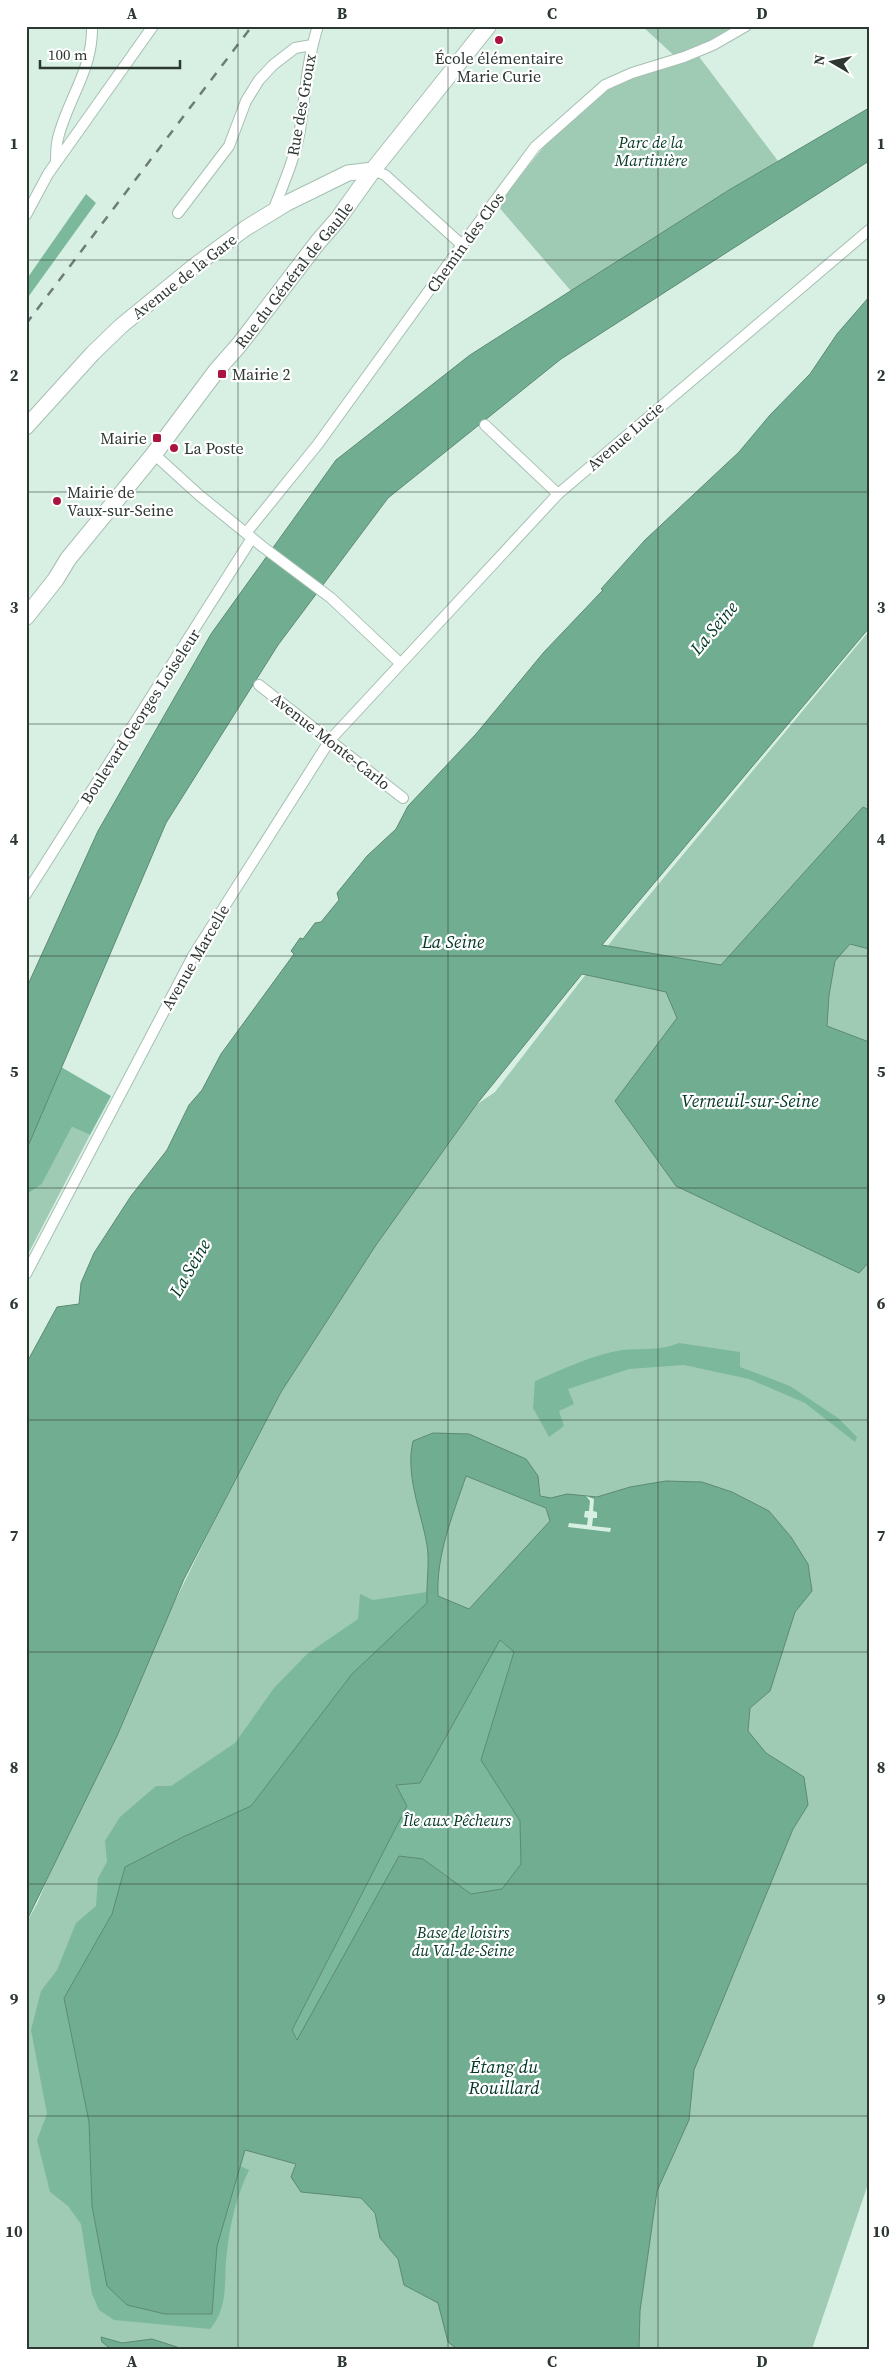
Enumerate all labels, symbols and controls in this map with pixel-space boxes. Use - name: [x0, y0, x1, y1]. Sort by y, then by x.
- text: A: [127, 2, 138, 24]
- text: B: [337, 2, 348, 24]
- text: C: [547, 2, 557, 24]
- text: D: [756, 2, 768, 24]
- marker: École élémentaire Marie Curie: [493, 34, 505, 46]
- scale bar: [40, 38, 180, 70]
- north arrow: [808, 38, 858, 88]
- text: 100 m: [48, 44, 88, 65]
- place label: École élémentaire Marie Curie: [435, 47, 563, 87]
- street label: Rue des Groux: [281, 52, 321, 158]
- text: N: [808, 53, 830, 67]
- park label: Parc de la Martinière: [614, 131, 688, 171]
- text: 1: [10, 132, 18, 154]
- text: 1: [877, 132, 885, 154]
- street label: Chemin des Clos: [421, 187, 509, 297]
- street label: Rue du Général de Gaulle: [230, 197, 358, 353]
- street label: Avenue de la Gare: [127, 228, 241, 324]
- place label: Mairie 2: [232, 363, 290, 385]
- text: 2: [10, 364, 19, 386]
- text: 2: [877, 364, 886, 386]
- marker: Mairie 2: [216, 368, 228, 380]
- street label: Avenue Lucie: [582, 396, 668, 476]
- place label: Mairie: [100, 427, 147, 449]
- marker: Mairie: [151, 432, 163, 444]
- place label: La Poste: [184, 437, 244, 459]
- marker: La Poste: [168, 442, 180, 454]
- place label: Mairie de Vaux-sur-Seine: [67, 481, 174, 521]
- marker: Mairie de Vaux-sur-Seine: [51, 495, 63, 507]
- water label: La Seine: [683, 595, 744, 661]
- text: 3: [10, 596, 19, 618]
- text: 3: [877, 596, 886, 618]
- street label: Boulevard Georges Loiseleur: [75, 624, 205, 808]
- street label: Avenue Monte-Carlo: [267, 687, 395, 795]
- text: 4: [10, 828, 19, 850]
- text: 4: [877, 828, 886, 850]
- street label: Avenue Marcelle: [156, 900, 234, 1014]
- water label: La Seine: [421, 929, 485, 954]
- text: 5: [10, 1060, 19, 1082]
- text: 5: [877, 1060, 886, 1082]
- water label: Verneuil-sur-Seine: [681, 1088, 819, 1113]
- water label: La Seine: [163, 1234, 216, 1302]
- text: 6: [10, 1292, 19, 1314]
- text: 6: [877, 1292, 886, 1314]
- text: 7: [10, 1524, 19, 1546]
- text: 7: [877, 1524, 886, 1546]
- text: 8: [10, 1756, 18, 1778]
- text: 8: [877, 1756, 885, 1778]
- park label: Île aux Pêcheurs: [402, 1809, 511, 1831]
- park label: Base de loisirs du Val-de-Seine: [412, 1921, 515, 1961]
- text: 9: [10, 1988, 19, 2010]
- text: 9: [877, 1988, 886, 2010]
- water label: Étang du Rouillard: [467, 2054, 540, 2100]
- text: 10: [5, 2220, 23, 2242]
- text: 10: [872, 2220, 890, 2242]
- text: A: [127, 2350, 138, 2372]
- text: B: [337, 2350, 348, 2372]
- text: C: [547, 2350, 557, 2372]
- text: D: [756, 2350, 768, 2372]

